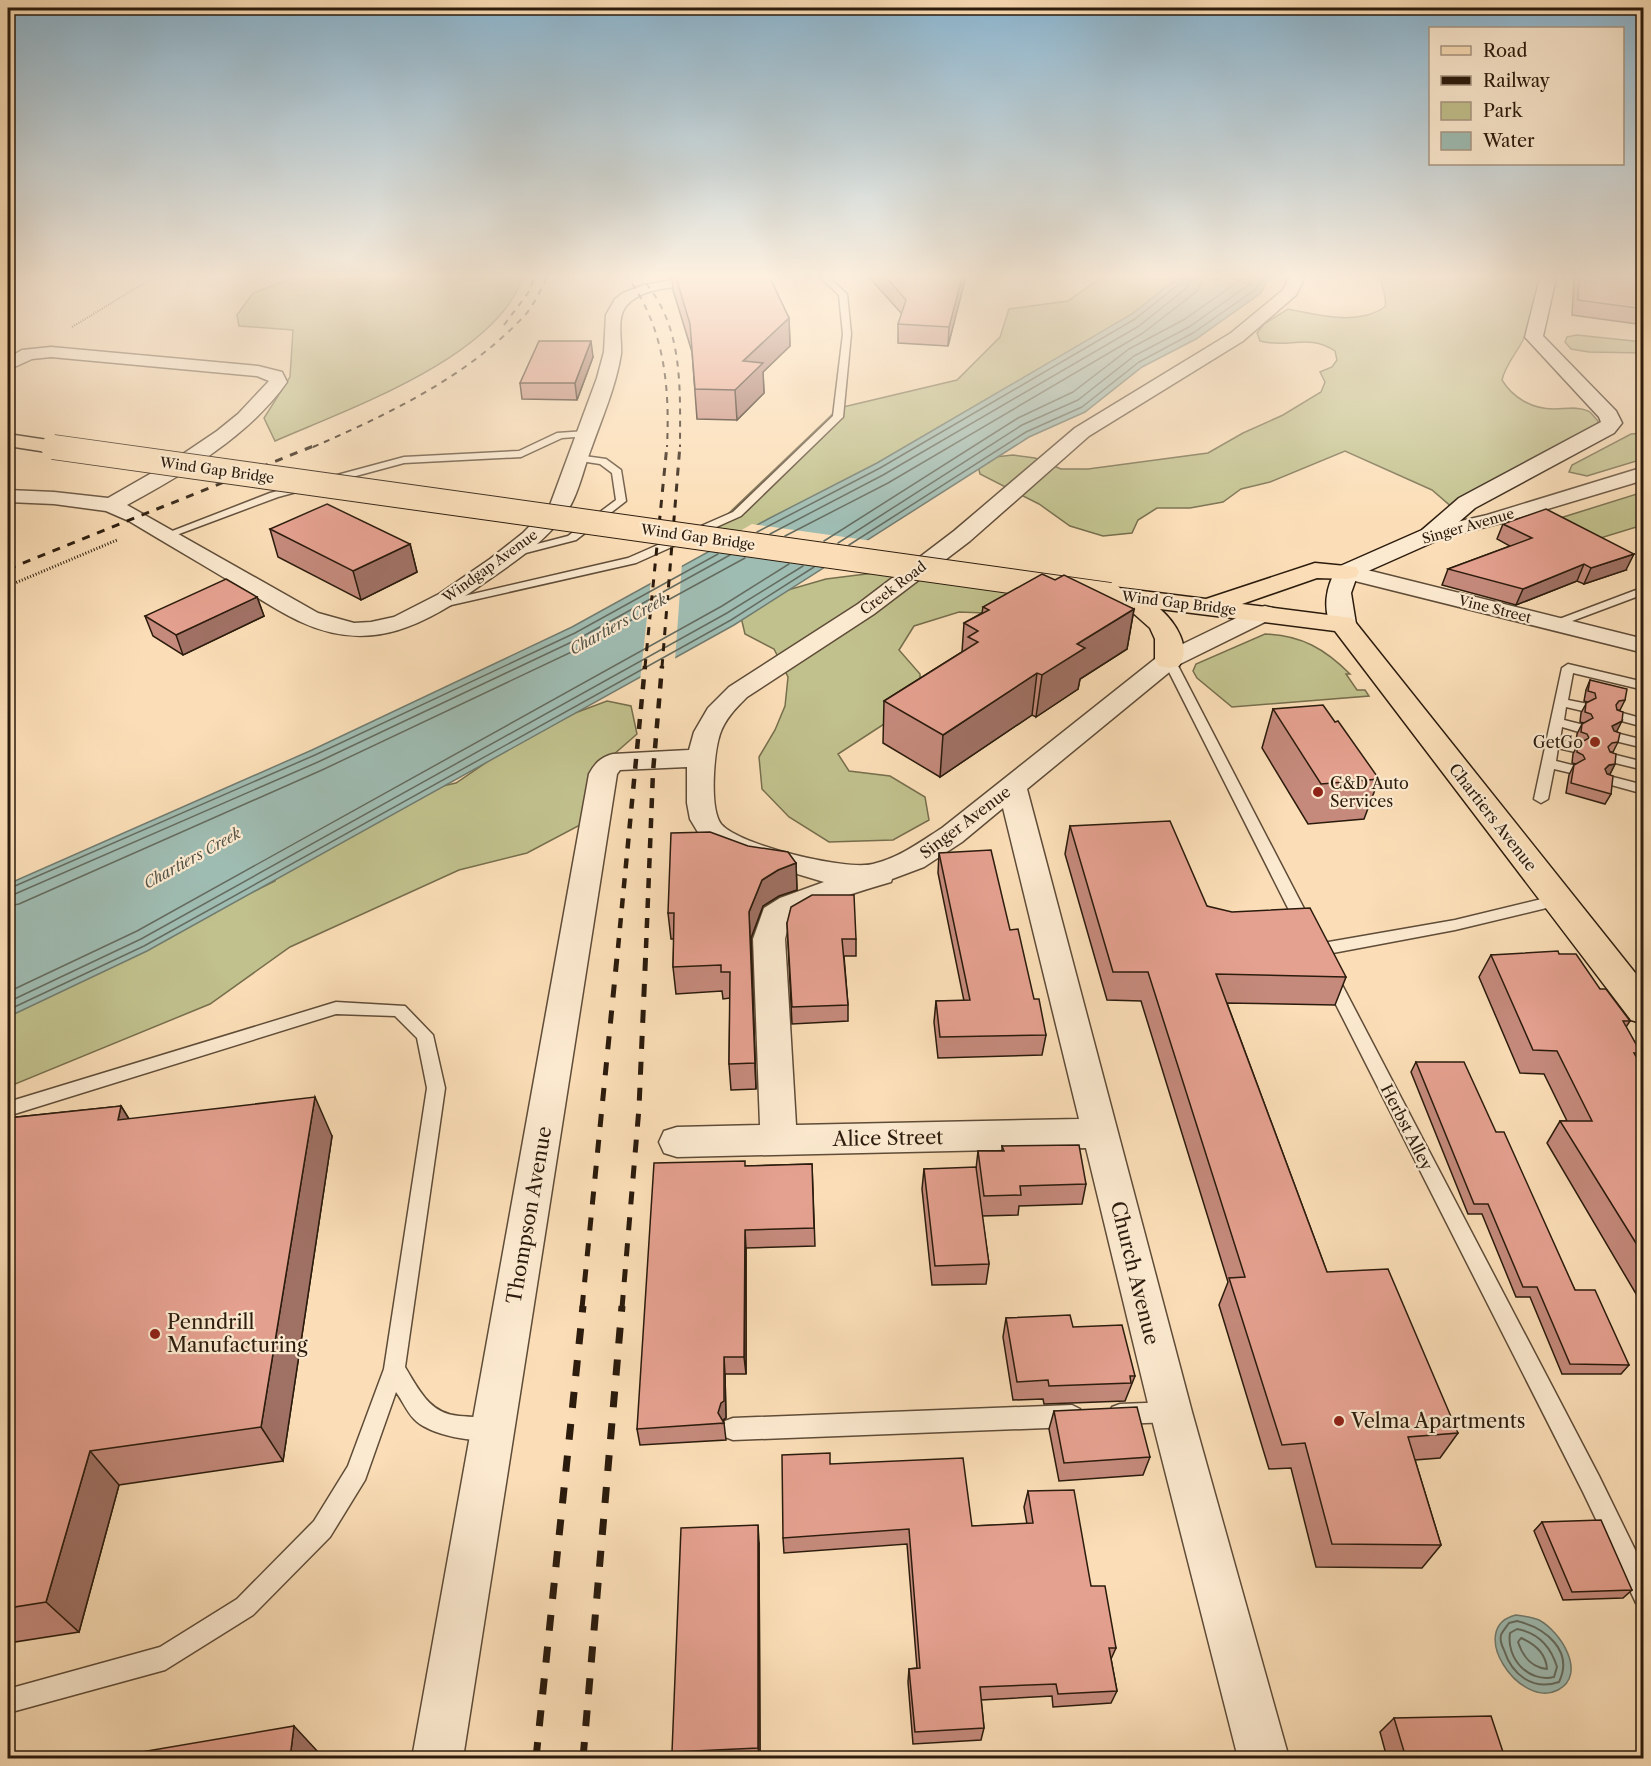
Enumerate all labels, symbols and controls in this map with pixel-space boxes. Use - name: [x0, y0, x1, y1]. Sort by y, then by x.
- legend: [1429, 27, 1624, 165]
- text: Road: [1483, 40, 1528, 62]
- text: Railway: [1483, 70, 1551, 92]
- text: Park: [1483, 100, 1524, 122]
- text: Water: [1482, 130, 1535, 152]
- street label: Wind Gap Bridge: [158, 453, 275, 487]
- street label: Singer Avenue: [1420, 504, 1516, 548]
- street label: Wind Gap Bridge: [639, 520, 756, 554]
- street label: Windgap Avenue: [438, 525, 541, 607]
- street label: Creek Road: [856, 557, 930, 619]
- street label: Wind Gap Bridge: [1120, 587, 1237, 619]
- water label: Chartiers Creek: [566, 589, 670, 659]
- street label: Vine Street: [1456, 591, 1533, 627]
- place label: GetGo: [1533, 732, 1583, 752]
- marker: GetGo: [1588, 735, 1602, 749]
- street label: Chartiers Avenue: [1445, 759, 1541, 875]
- place label: C&D Auto Services: [1330, 773, 1409, 811]
- street label: Singer Avenue: [916, 781, 1014, 863]
- marker: C&D Auto Services: [1311, 785, 1325, 799]
- water label: Chartiers Creek: [140, 823, 244, 893]
- street label: Herbst Alley: [1377, 1081, 1438, 1174]
- street label: Thompson Avenue: [502, 1124, 556, 1306]
- street label: Alice Street: [832, 1125, 943, 1151]
- street label: Church Avenue: [1106, 1199, 1164, 1347]
- place label: Penndrill Manufacturing: [167, 1310, 308, 1357]
- marker: Penndrill Manufacturing: [148, 1327, 162, 1341]
- place label: Velma Apartments: [1350, 1409, 1526, 1433]
- marker: Velma Apartments: [1332, 1414, 1346, 1428]

